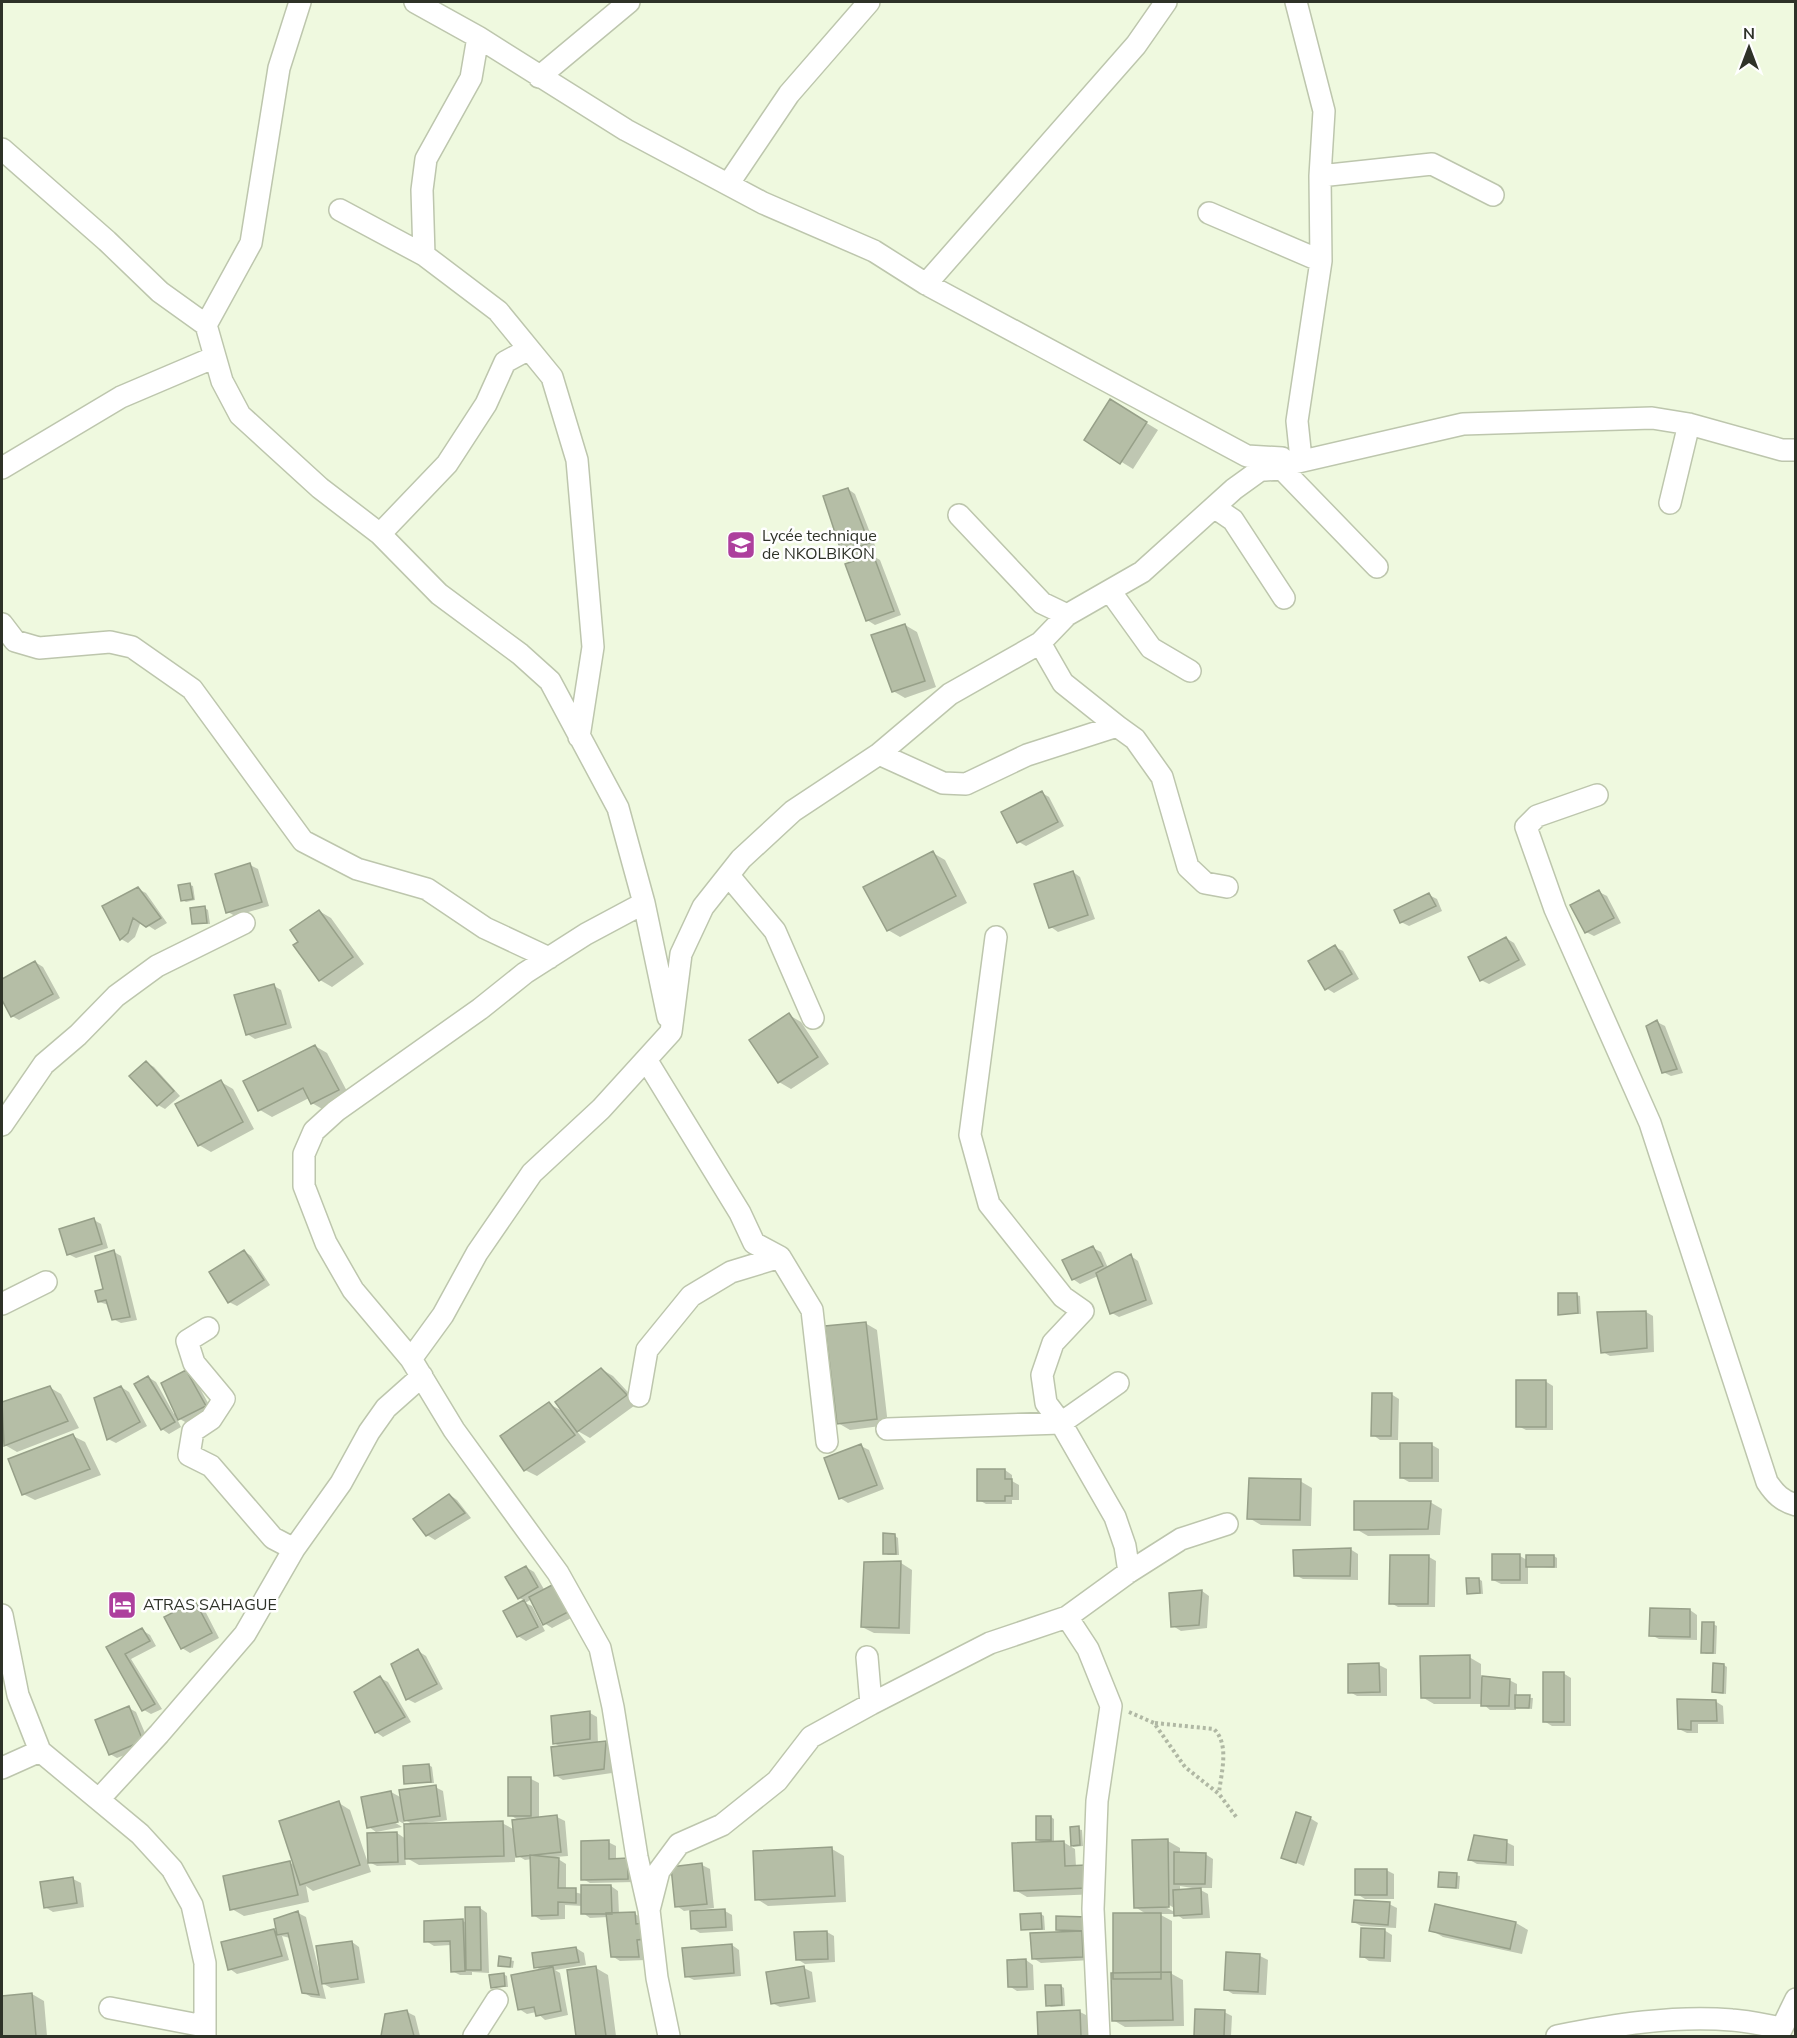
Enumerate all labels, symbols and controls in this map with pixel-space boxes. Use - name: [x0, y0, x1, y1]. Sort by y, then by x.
- north arrow: [1719, 18, 1779, 78]
- text: N: [1743, 23, 1755, 45]
- place label: Lycée technique de NKOLBIKON: [762, 525, 877, 565]
- school or university icon: Lycée technique de NKOLBIKON: [725, 529, 757, 561]
- hotel icon: ATRAS SAHAGUE: [106, 1589, 138, 1621]
- place label: ATRAS SAHAGUE: [143, 1594, 277, 1616]

